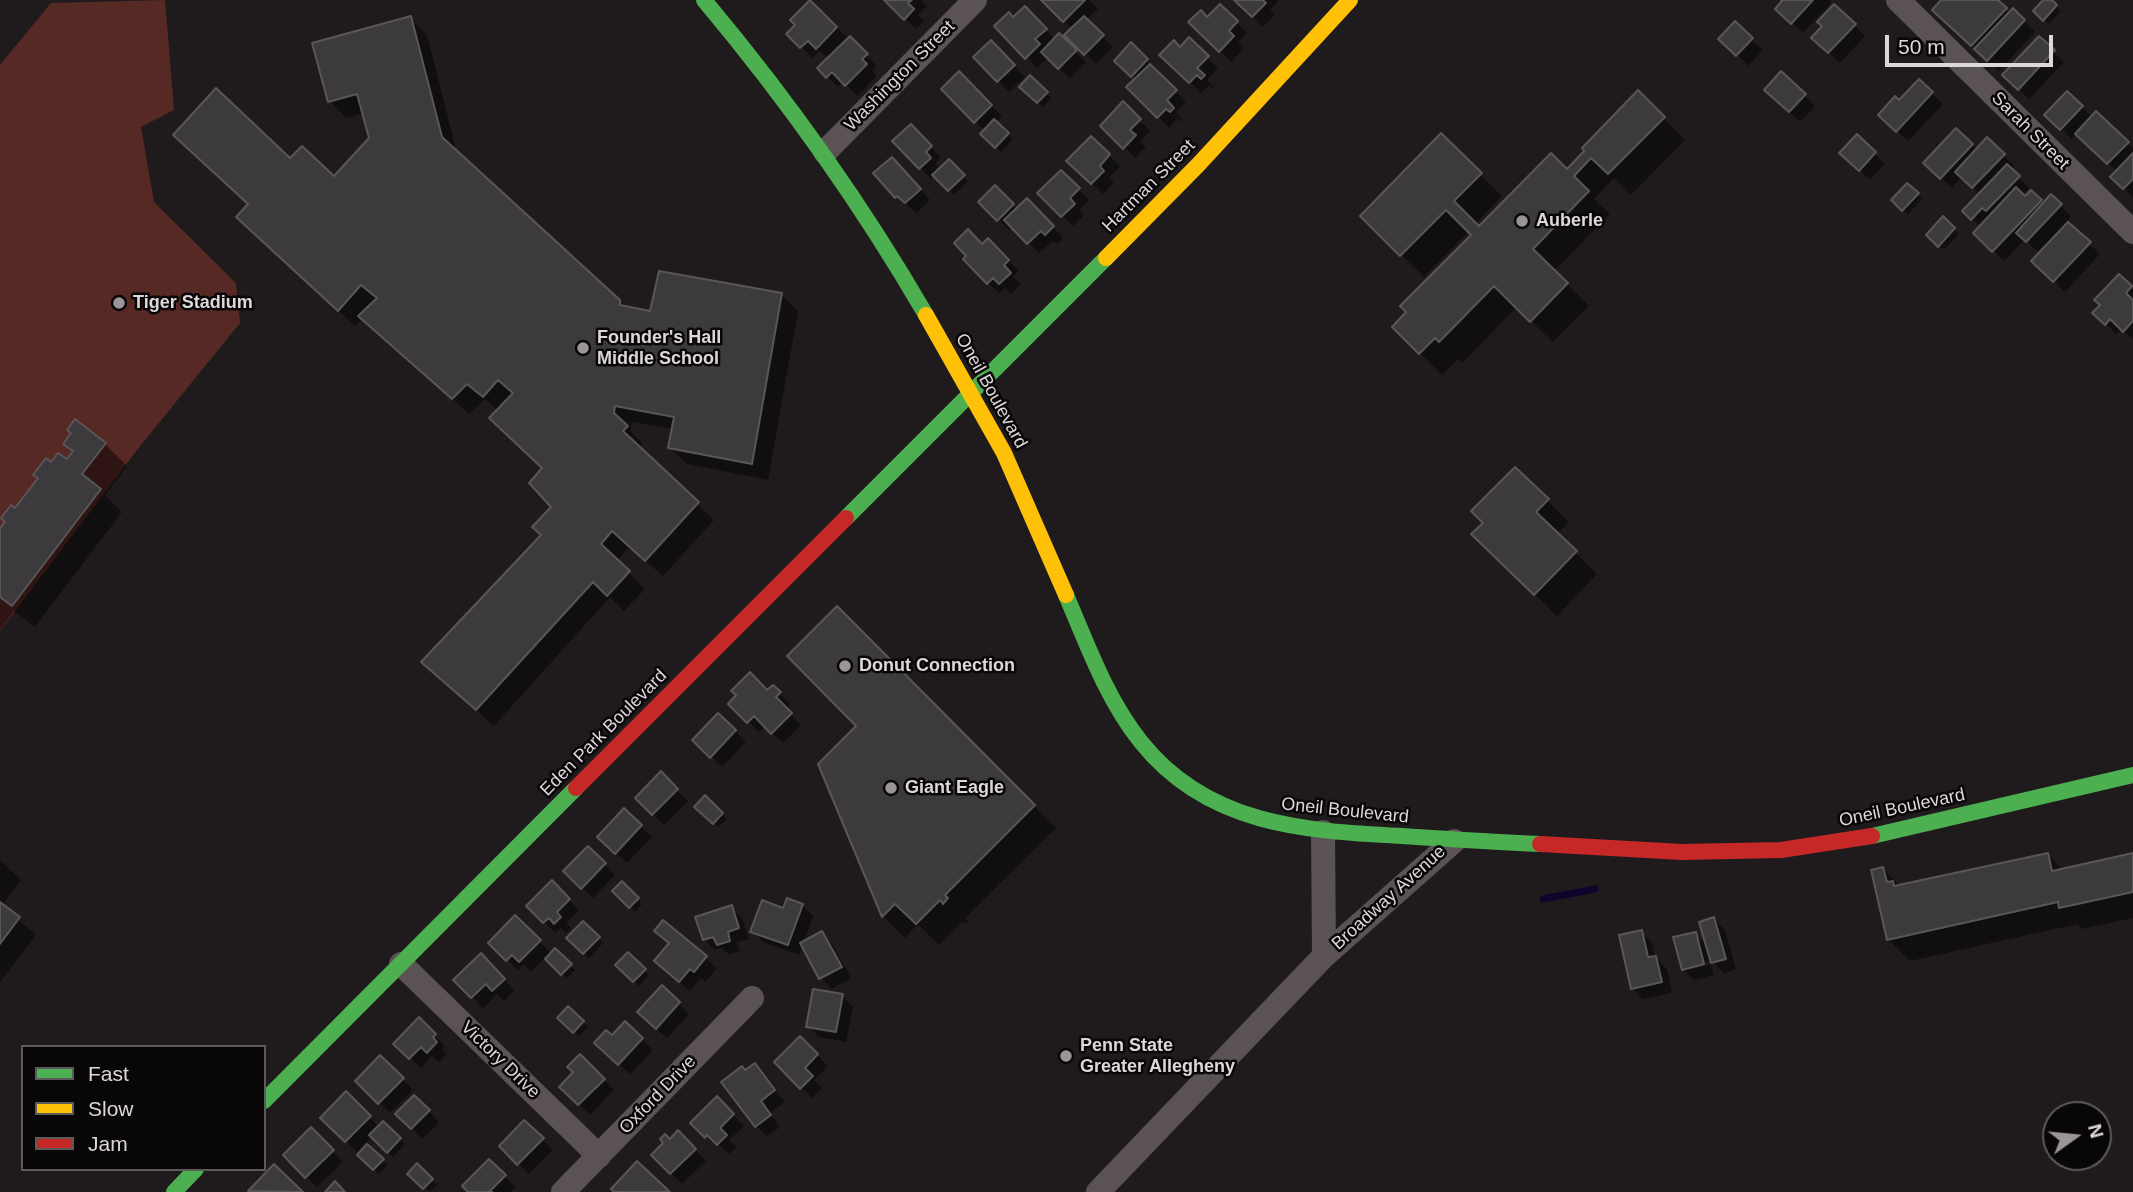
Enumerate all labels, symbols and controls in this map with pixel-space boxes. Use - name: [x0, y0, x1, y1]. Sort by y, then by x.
- street label: Washington Street: [840, 16, 960, 136]
- scale bar: [1888, 21, 2056, 65]
- text: 50 m: [1898, 35, 1945, 58]
- street label: Sarah Street: [1987, 88, 2073, 174]
- street label: Hartman Street: [1098, 135, 1200, 237]
- place label: Auberle: [1536, 210, 1603, 232]
- marker: Auberle: [1514, 213, 1530, 229]
- place label: Tiger Stadium: [133, 292, 253, 314]
- marker: Tiger Stadium: [111, 295, 127, 311]
- place label: Founder's Hall Middle School: [597, 327, 721, 370]
- street label: Oneil Boulevard: [951, 330, 1031, 452]
- marker: Founder's Hall Middle School: [575, 340, 591, 356]
- place label: Donut Connection: [859, 655, 1015, 677]
- marker: Donut Connection: [837, 658, 853, 674]
- street label: Eden Park Boulevard: [536, 665, 672, 801]
- place label: Giant Eagle: [905, 777, 1004, 799]
- marker: Giant Eagle: [883, 780, 899, 796]
- street label: Oneil Boulevard: [1837, 784, 1967, 832]
- street label: Oneil Boulevard: [1280, 794, 1410, 828]
- street label: Broadway Avenue: [1328, 841, 1450, 955]
- street label: Victory Drive: [456, 1017, 544, 1103]
- place label: Penn State Greater Allegheny: [1080, 1035, 1235, 1078]
- legend: [21, 1045, 266, 1171]
- marker: Penn State Greater Allegheny: [1058, 1048, 1074, 1064]
- street label: Oxford Drive: [615, 1051, 701, 1139]
- text: Fast: [88, 1062, 129, 1085]
- text: Slow: [88, 1097, 134, 1120]
- north arrow: [2042, 1101, 2112, 1171]
- text: N: [2084, 1122, 2108, 1140]
- text: Jam: [88, 1132, 128, 1155]

